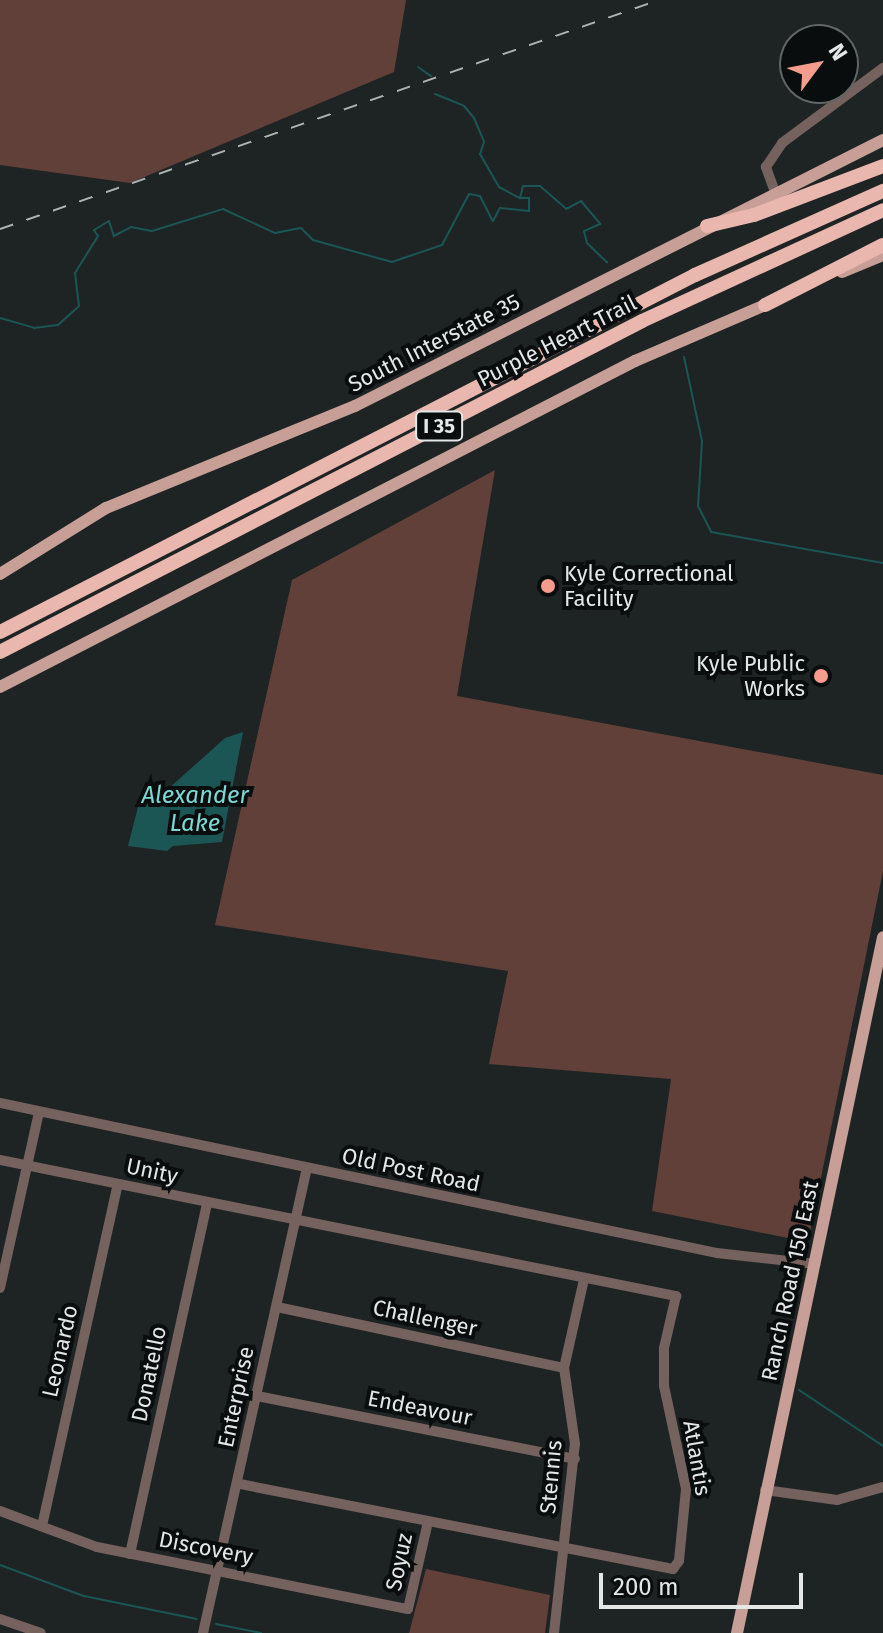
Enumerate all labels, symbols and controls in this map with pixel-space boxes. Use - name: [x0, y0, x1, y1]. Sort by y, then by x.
- north arrow: [779, 24, 859, 104]
- text: N: [823, 39, 853, 65]
- street label: South Interstate 35: [344, 288, 524, 398]
- street label: Purple Heart Trail: [473, 290, 641, 392]
- road number: I 35: [415, 410, 463, 442]
- place label: Kyle Correctional Facility: [564, 560, 733, 612]
- marker: Kyle Correctional Facility: [539, 577, 557, 595]
- place label: Kyle Public Works: [696, 650, 805, 702]
- marker: Kyle Public Works: [812, 667, 830, 685]
- water label: Alexander Lake: [141, 782, 249, 838]
- street label: Old Post Road: [340, 1143, 482, 1197]
- street label: Unity: [124, 1153, 180, 1189]
- street label: Ranch Road 150 East: [756, 1179, 824, 1383]
- street label: Challenger: [370, 1294, 480, 1342]
- street label: Leonardo: [37, 1302, 83, 1400]
- street label: Donatello: [126, 1324, 172, 1424]
- street label: Enterprise: [212, 1344, 260, 1450]
- street label: Endeavour: [366, 1385, 474, 1431]
- street label: Atlantis: [677, 1418, 717, 1498]
- street label: Stennis: [535, 1439, 567, 1515]
- street label: Discovery: [157, 1526, 255, 1570]
- street label: Soyuz: [380, 1531, 418, 1593]
- scale bar: [603, 1557, 807, 1607]
- text: 200 m: [613, 1573, 679, 1601]

